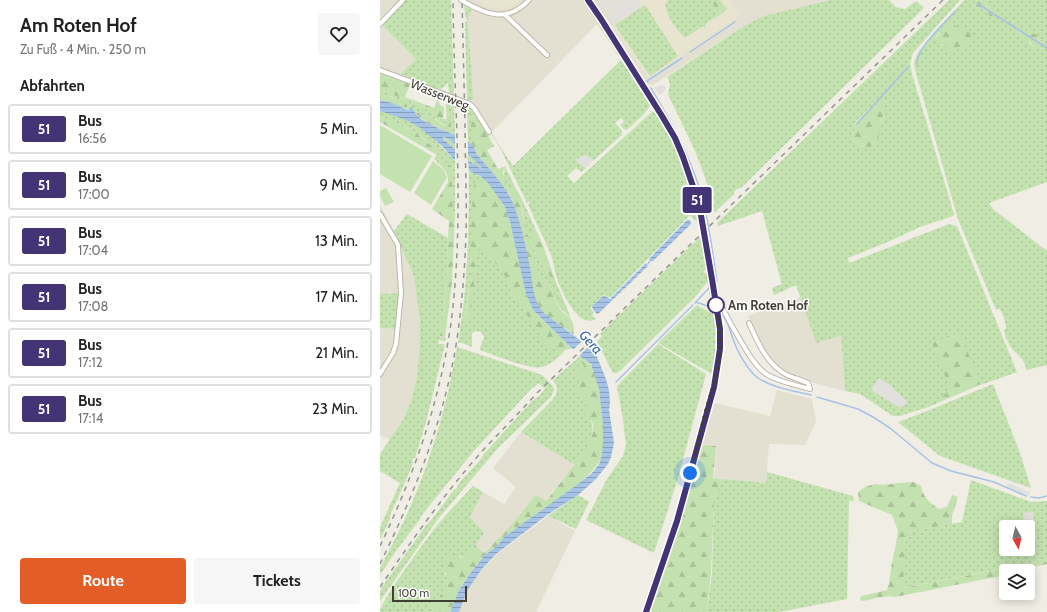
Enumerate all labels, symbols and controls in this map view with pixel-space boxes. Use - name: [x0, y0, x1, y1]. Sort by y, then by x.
- button: heart: [318, 13, 360, 55]
- text: Am Roten Hof: [20, 14, 137, 37]
- text: Zu Fuß · 4 Min. · 250 m: [20, 41, 146, 57]
- street label: Wasserweg: [408, 75, 472, 113]
- text: Abfahrten: [20, 77, 85, 95]
- text: Bus: [78, 112, 102, 130]
- text: 51: [38, 120, 50, 138]
- text: 5 Min.: [320, 120, 358, 138]
- text: 16:56: [78, 130, 107, 146]
- text: Bus: [78, 168, 102, 186]
- text: 51: [38, 176, 50, 194]
- text: 9 Min.: [319, 176, 358, 194]
- text: 17:00: [78, 186, 110, 202]
- line badge: 51: [679, 187, 715, 213]
- text: 51: [691, 191, 703, 209]
- text: Bus: [78, 224, 102, 242]
- text: 51: [38, 232, 50, 250]
- text: 13 Min.: [315, 232, 358, 250]
- text: 17:04: [78, 242, 108, 258]
- text: Bus: [78, 280, 102, 298]
- text: 51: [38, 288, 50, 306]
- text: 17 Min.: [315, 288, 358, 306]
- marker: Am Roten Hof: [707, 296, 725, 314]
- place label: Am Roten Hof: [728, 297, 808, 313]
- text: 17:08: [78, 298, 108, 314]
- water label: Gera: [575, 326, 607, 358]
- text: Bus: [78, 336, 102, 354]
- text: 51: [38, 344, 50, 362]
- text: 21 Min.: [315, 344, 358, 362]
- text: 17:12: [78, 354, 103, 370]
- text: Bus: [78, 392, 102, 410]
- text: 51: [38, 400, 50, 418]
- text: 23 Min.: [312, 400, 358, 418]
- text: 17:14: [78, 410, 103, 426]
- your location: [680, 463, 700, 483]
- north arrow: [999, 520, 1035, 556]
- map controls: [999, 520, 1035, 600]
- button: Route: [20, 558, 186, 604]
- button: Tickets: [194, 558, 360, 604]
- button: layers: [999, 564, 1035, 600]
- scale bar: [392, 584, 467, 603]
- text: 100 m: [398, 586, 429, 600]

